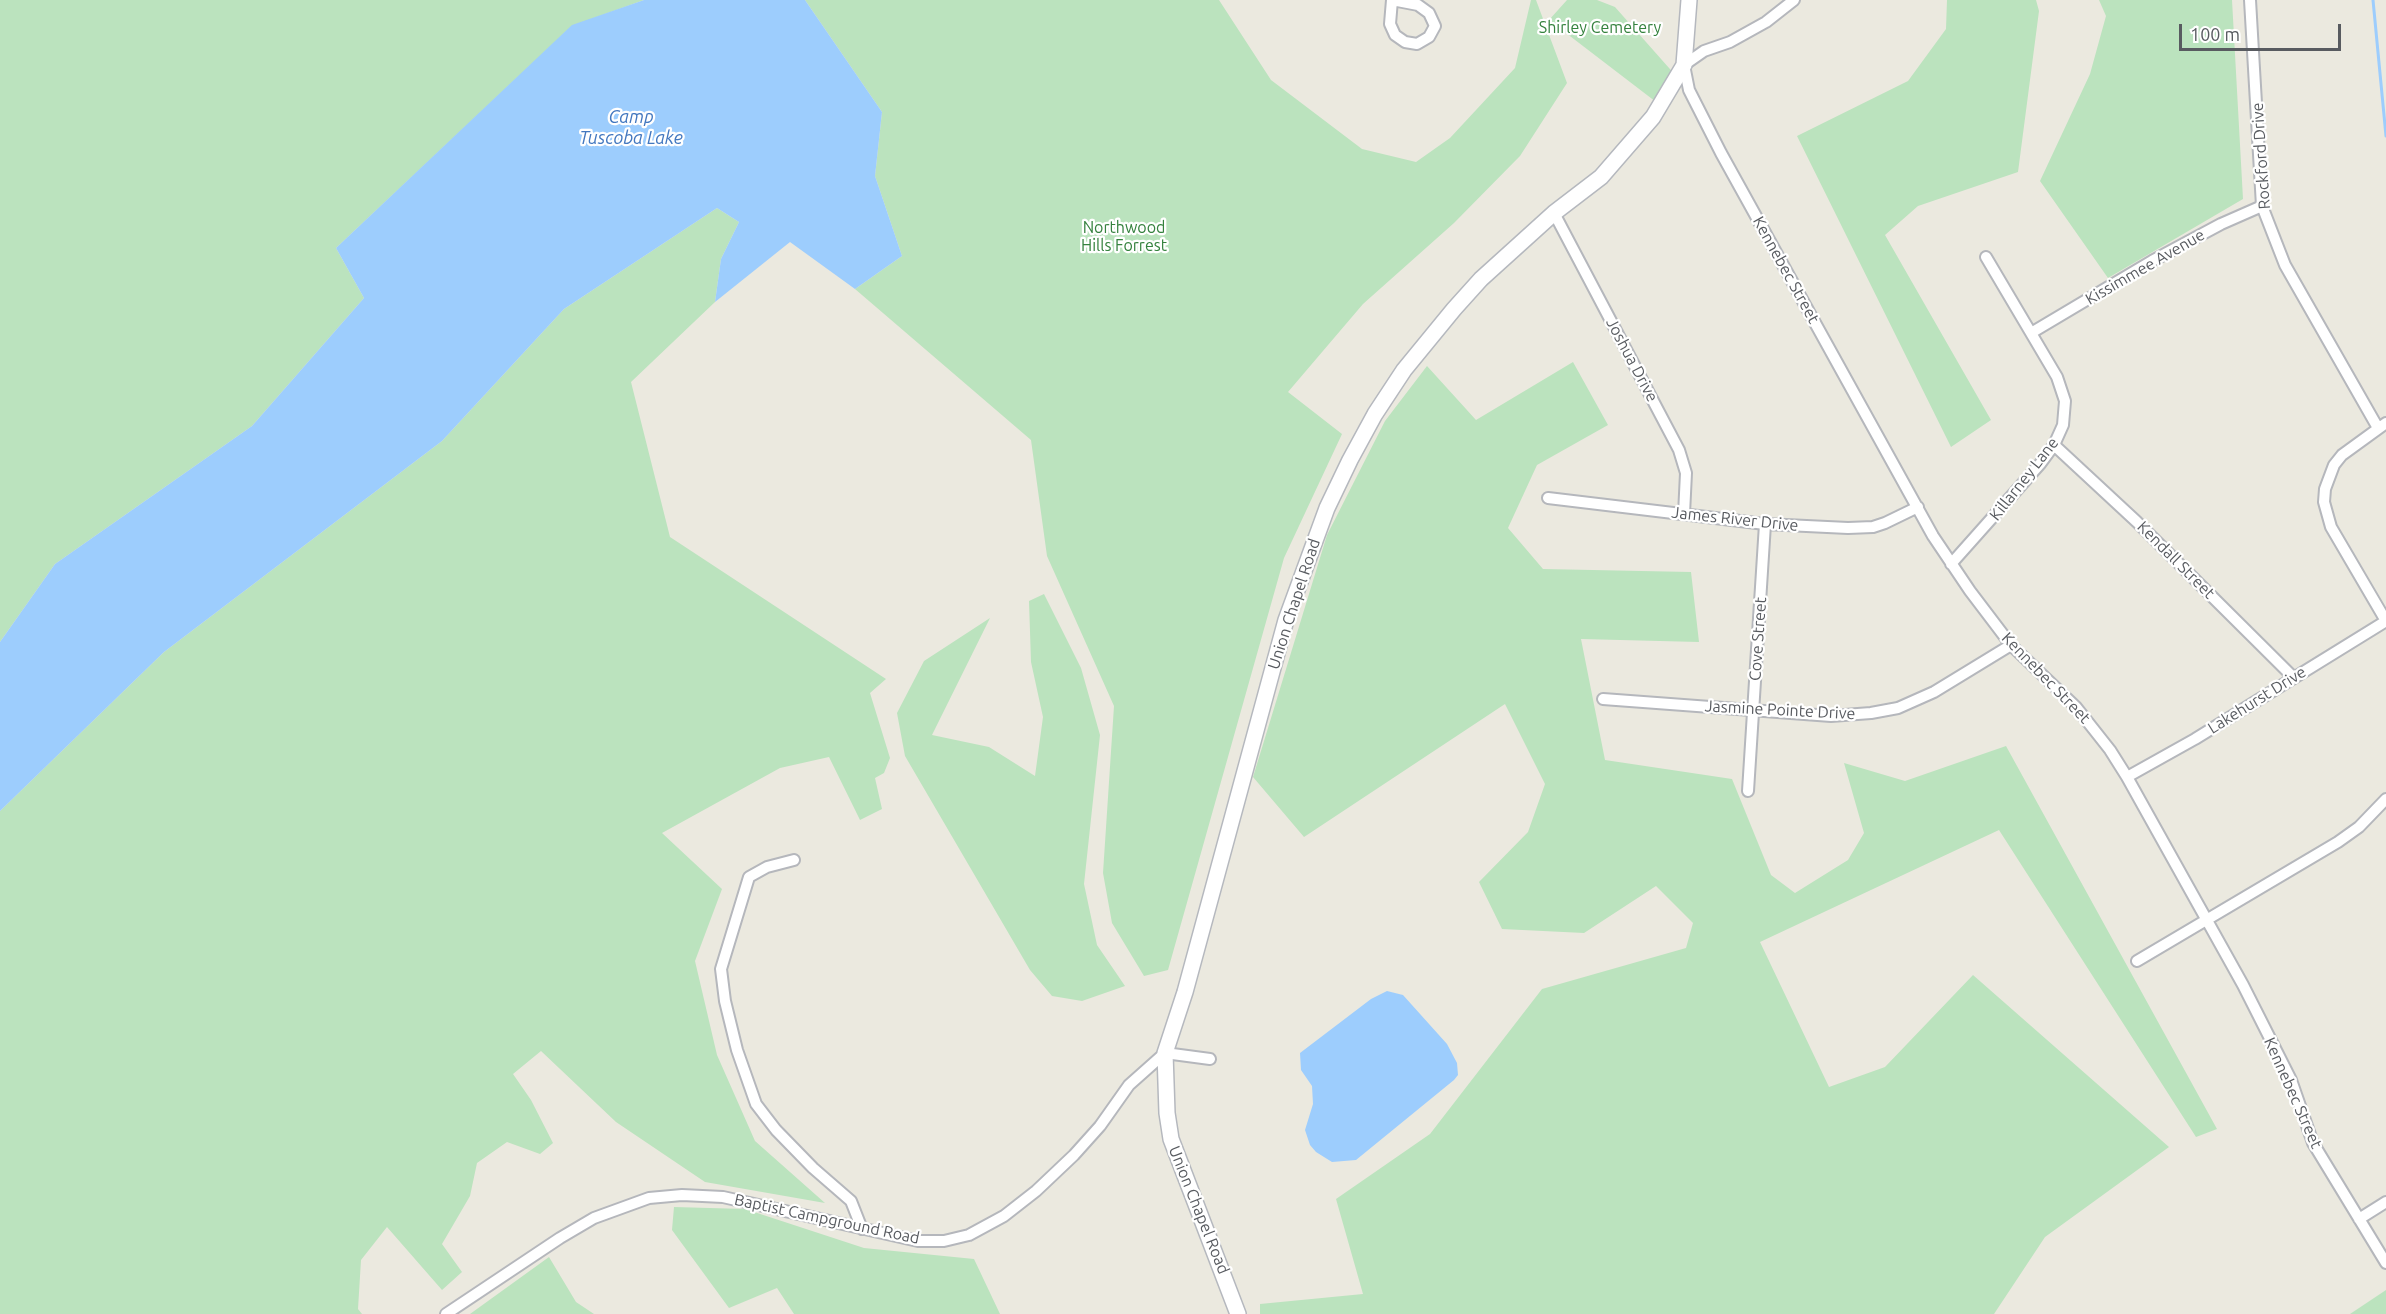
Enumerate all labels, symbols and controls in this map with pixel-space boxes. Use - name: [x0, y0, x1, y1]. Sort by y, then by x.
- scale bar: [2182, 12, 2344, 50]
- park label: Shirley Cemetery: [1539, 18, 1661, 38]
- text: 100 m: [2190, 24, 2240, 44]
- street label: Rockford Drive: [2248, 102, 2274, 210]
- water label: Camp Tuscoba Lake: [579, 106, 683, 148]
- street label: Kennebec Street: [1749, 213, 1823, 327]
- park label: Northwood Hills Forrest: [1081, 218, 1167, 256]
- street label: Kissimmee Avenue: [2082, 225, 2208, 309]
- street label: Joshua Drive: [1602, 315, 1662, 405]
- street label: Killarney Lane: [1986, 434, 2062, 524]
- street label: James River Drive: [1671, 503, 1799, 535]
- street label: Kendall Street: [2133, 517, 2219, 603]
- street label: Union Chapel Road: [1264, 536, 1324, 672]
- street label: Cove Street: [1745, 596, 1771, 682]
- street label: Kennebec Street: [1998, 628, 2094, 728]
- street label: Lakehurst Drive: [2204, 662, 2310, 738]
- street label: Jasmine Pointe Drive: [1704, 696, 1856, 724]
- street label: Kennebec Street: [2260, 1035, 2326, 1151]
- street label: Union Chapel Road: [1165, 1143, 1233, 1277]
- street label: Baptist Campground Road: [733, 1190, 921, 1248]

